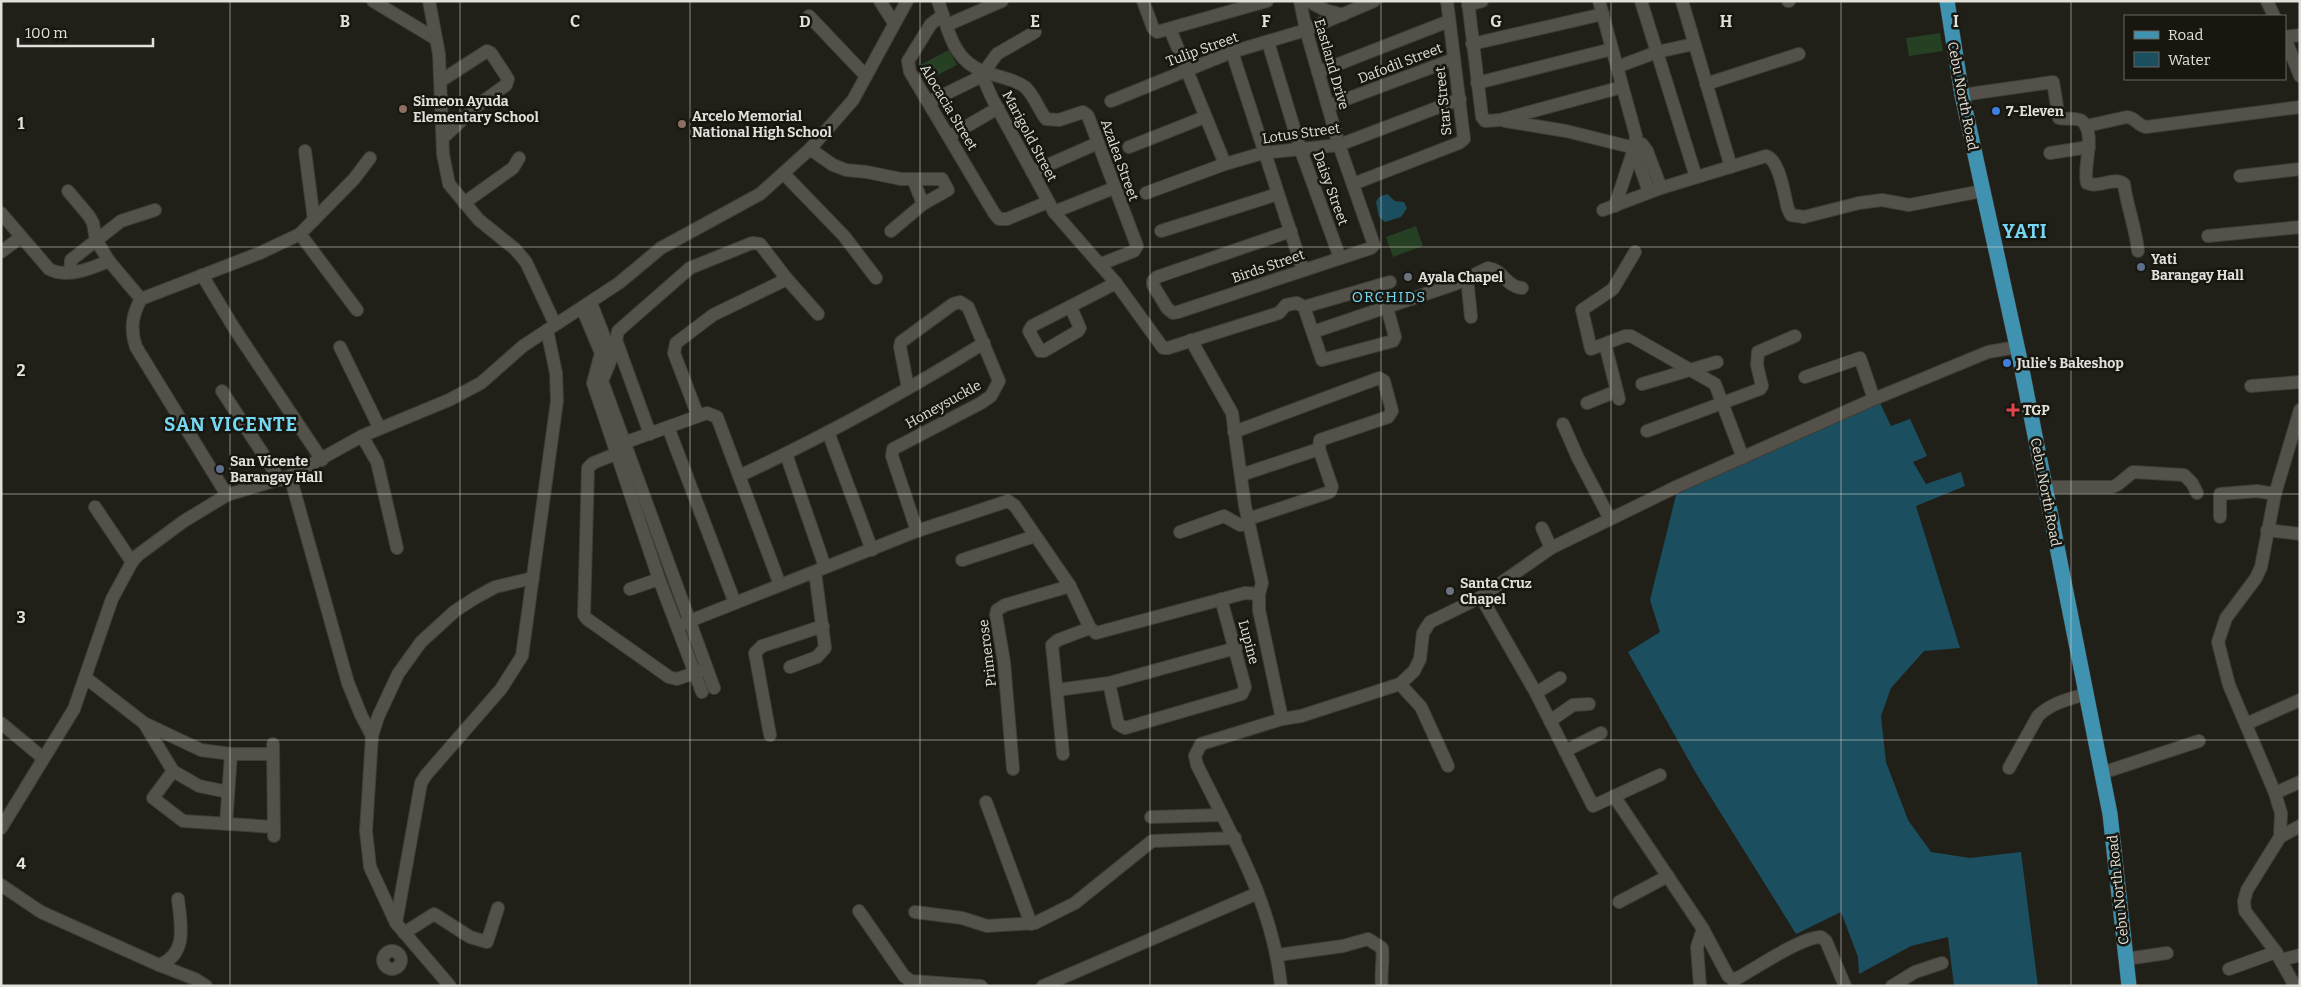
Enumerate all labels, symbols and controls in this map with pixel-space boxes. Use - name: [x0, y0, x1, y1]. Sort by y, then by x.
- text: B: [340, 12, 350, 31]
- text: C: [570, 12, 580, 31]
- text: D: [799, 12, 811, 31]
- text: E: [1030, 12, 1040, 31]
- text: F: [1262, 12, 1271, 31]
- text: G: [1490, 12, 1502, 31]
- text: H: [1720, 12, 1733, 31]
- text: I: [1953, 12, 1959, 31]
- scale bar: [18, 15, 152, 47]
- legend: [2124, 15, 2286, 80]
- street label: Eastland Drive: [1310, 17, 1353, 112]
- text: 100 m: [25, 24, 68, 42]
- text: Road: [2168, 26, 2203, 44]
- street label: Tulip Street: [1164, 29, 1241, 70]
- street label: Dafodil Street: [1356, 40, 1445, 87]
- street label: Cebu North Road: [1944, 40, 1981, 152]
- text: Water: [2168, 51, 2211, 69]
- street label: Alocacia Street: [916, 61, 981, 153]
- street label: Star Street: [1431, 66, 1456, 136]
- street label: Marigold Street: [998, 88, 1061, 185]
- place label: Simeon Ayuda Elementary School: [413, 93, 539, 126]
- marker: Simeon Ayuda Elementary School: [397, 103, 409, 115]
- place label: 7-Eleven: [2006, 103, 2064, 120]
- marker: 7-Eleven: [1990, 105, 2002, 117]
- place label: Arcelo Memorial National High School: [692, 108, 833, 141]
- text: 1: [18, 114, 25, 133]
- street label: Azalea Street: [1097, 117, 1142, 203]
- marker: Arcelo Memorial National High School: [676, 118, 688, 130]
- street label: Lotus Street: [1261, 120, 1341, 147]
- street label: Daisy Street: [1309, 149, 1352, 228]
- district label: YATI: [2002, 220, 2048, 243]
- street label: Birds Street: [1229, 246, 1307, 287]
- place label: Yati Barangay Hall: [2151, 251, 2244, 284]
- marker: Yati Barangay Hall: [2135, 261, 2147, 273]
- place label: Ayala Chapel: [1418, 269, 1504, 286]
- marker: Ayala Chapel: [1402, 271, 1414, 283]
- district label: ORCHIDS: [1352, 288, 1426, 306]
- place label: Julie's Bakeshop: [2016, 355, 2124, 372]
- marker: Julie's Bakeshop: [2001, 357, 2013, 369]
- text: 2: [16, 361, 26, 380]
- street label: Honeysuckle: [902, 377, 984, 432]
- place label: TGP: [2023, 402, 2050, 419]
- marker: TGP: [2007, 404, 2019, 416]
- district label: SAN VICENTE: [164, 413, 298, 436]
- street label: Cebu North Road: [2027, 436, 2064, 548]
- place label: San Vicente Barangay Hall: [230, 453, 323, 486]
- marker: San Vicente Barangay Hall: [214, 463, 226, 475]
- place label: Santa Cruz Chapel: [1460, 575, 1532, 608]
- marker: Santa Cruz Chapel: [1444, 585, 1456, 597]
- text: 3: [16, 608, 26, 627]
- street label: Primerose: [975, 618, 1000, 688]
- street label: Lupine: [1234, 618, 1263, 666]
- street label: Cebu North Road: [2104, 834, 2133, 946]
- text: 4: [16, 854, 26, 873]

